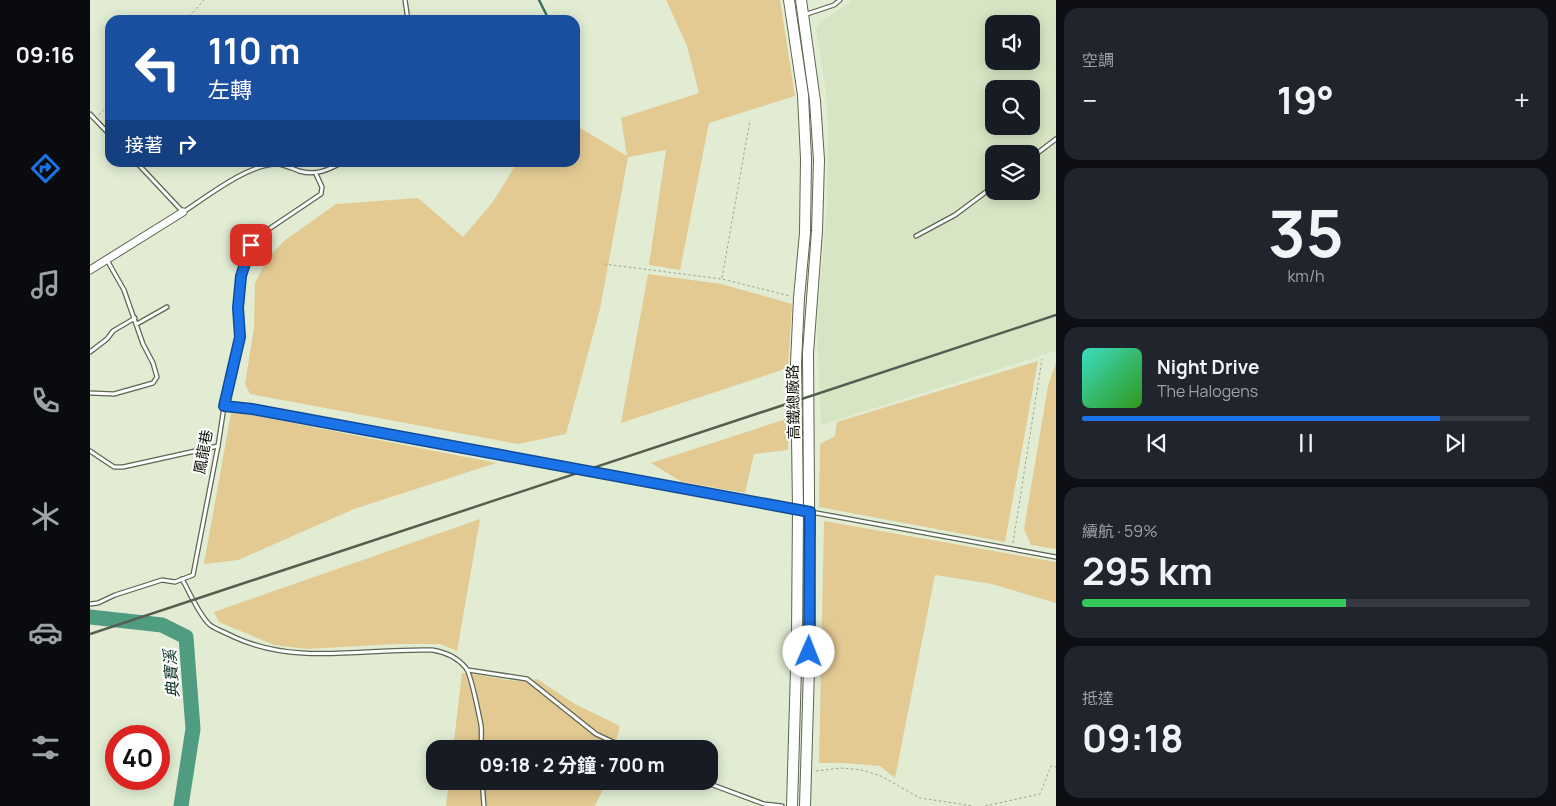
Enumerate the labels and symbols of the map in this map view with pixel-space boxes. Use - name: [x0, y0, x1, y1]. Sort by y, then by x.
- pin: [230, 224, 272, 266]
- street label: 高鐵總廠路: [782, 364, 804, 440]
- street label: 鳳龍巷: [189, 428, 217, 476]
- position arrow: [782, 625, 834, 677]
- water label: 典寶溪: [158, 647, 184, 699]
- speed limit sign: 40: [105, 725, 170, 790]

